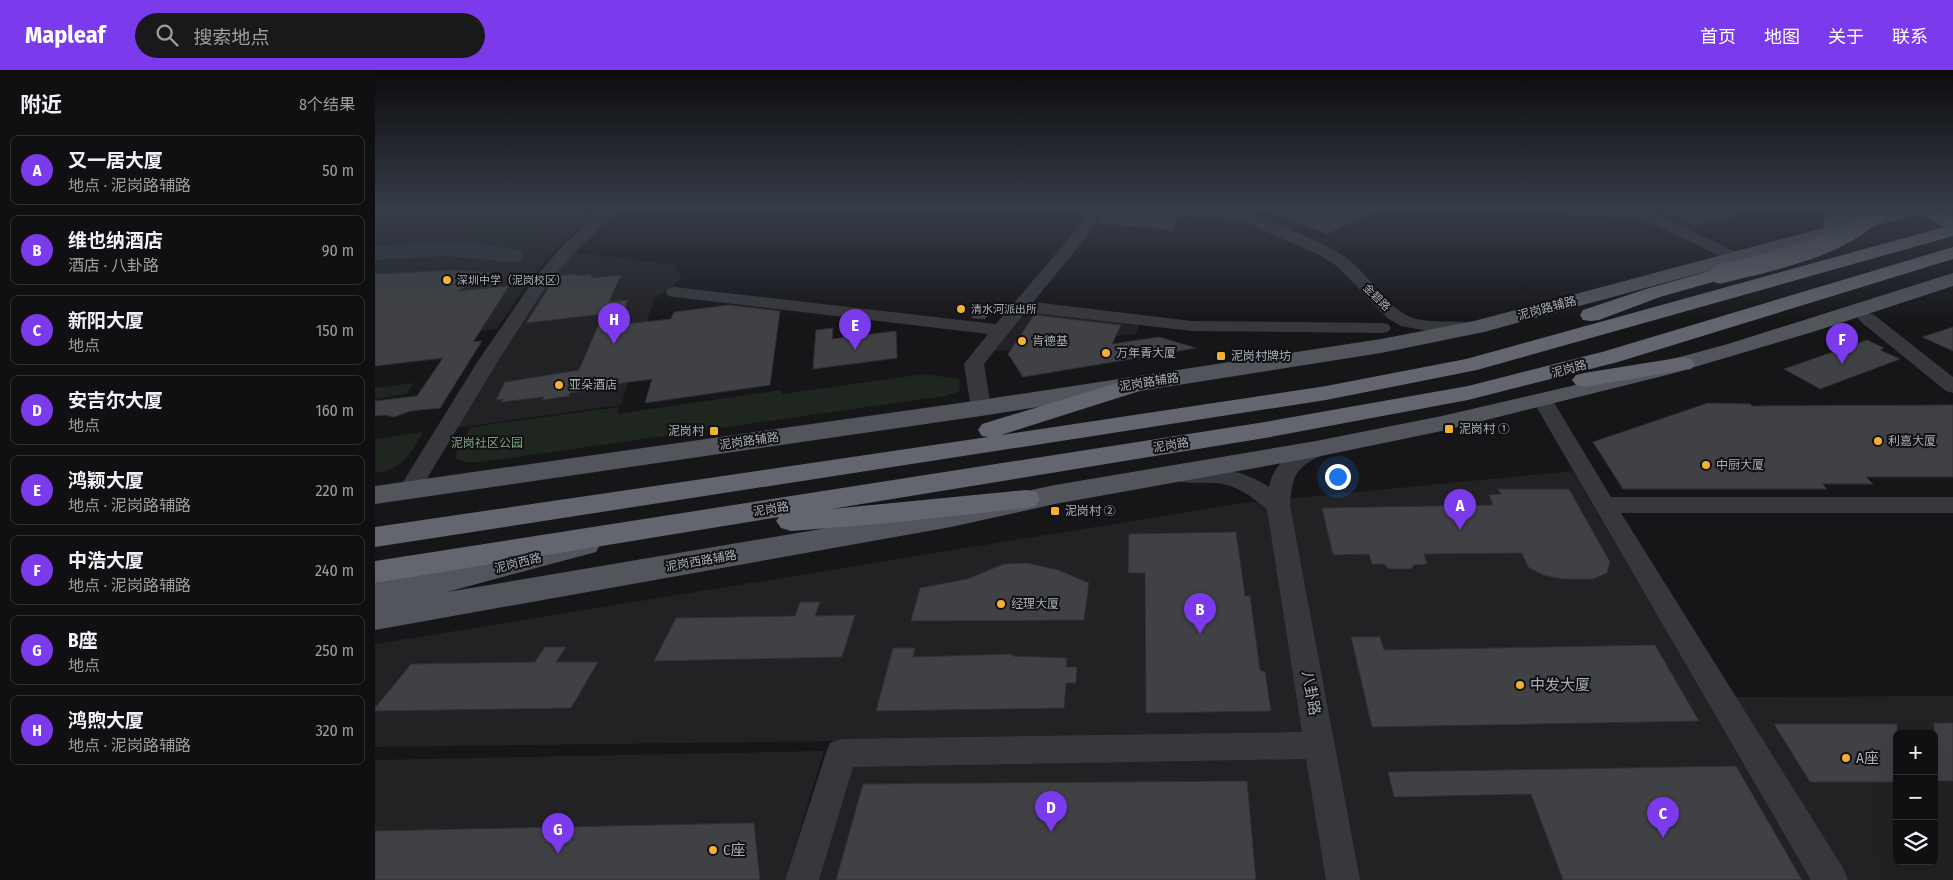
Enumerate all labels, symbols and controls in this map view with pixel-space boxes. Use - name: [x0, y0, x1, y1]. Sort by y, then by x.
- search box: [135, 13, 485, 58]
- text: Mapleaf: [25, 21, 105, 49]
- icon: search: [153, 21, 181, 49]
- text: 搜索地点: [193, 26, 270, 49]
- text: 首页: [1700, 26, 1736, 48]
- text: 地图: [1764, 26, 1800, 48]
- text: 关于: [1828, 26, 1864, 48]
- text: 联系: [1892, 26, 1928, 48]
- text: 附近: [20, 92, 62, 118]
- text: 8个结果: [299, 95, 355, 114]
- text: 又一居大厦: [68, 149, 163, 172]
- text: A: [33, 161, 41, 180]
- text: 50 m: [322, 161, 354, 180]
- text: 地点 · 泥岗路辅路: [68, 176, 191, 195]
- text: 维也纳酒店: [68, 229, 163, 252]
- text: B: [33, 241, 41, 260]
- text: 90 m: [322, 241, 354, 260]
- text: 酒店 · 八卦路: [68, 256, 159, 275]
- marker: 深圳中学（泥岗校区）: [441, 274, 453, 286]
- place label: 深圳中学（泥岗校区）: [457, 274, 567, 287]
- street label: 金碧路: [1360, 281, 1393, 314]
- street label: 泥岗路辅路: [1516, 293, 1578, 323]
- pin: H: [598, 303, 630, 344]
- marker: 清水河派出所: [955, 303, 967, 315]
- place label: 清水河派出所: [971, 303, 1037, 316]
- text: 新阳大厦: [68, 309, 144, 332]
- pin: E: [839, 309, 871, 350]
- text: C: [33, 321, 41, 340]
- text: 150 m: [316, 321, 354, 340]
- pin: F: [1826, 323, 1858, 364]
- place label: 肯德基: [1032, 334, 1068, 348]
- marker: 肯德基: [1016, 335, 1028, 347]
- text: 地点: [68, 336, 100, 355]
- place label: 万年青大厦: [1116, 346, 1176, 360]
- marker: 万年青大厦: [1100, 347, 1112, 359]
- place label: 泥岗村牌坊: [1231, 349, 1291, 363]
- marker: 泥岗村牌坊: [1215, 350, 1227, 362]
- street label: 泥岗路: [1550, 358, 1588, 380]
- street label: 泥岗路辅路: [1118, 370, 1180, 394]
- place label: 亚朵酒店: [569, 378, 617, 392]
- marker: 亚朵酒店: [553, 379, 565, 391]
- text: 安吉尔大厦: [68, 389, 163, 412]
- text: D: [32, 401, 42, 420]
- text: 160 m: [315, 401, 354, 420]
- text: 地点: [68, 416, 100, 435]
- place label: 泥岗村 ①: [1459, 422, 1510, 436]
- marker: 泥岗村 ①: [1443, 423, 1455, 435]
- place label: 泥岗村: [668, 424, 705, 438]
- marker: 泥岗村: [708, 425, 720, 437]
- street label: 泥岗路辅路: [718, 430, 780, 452]
- place label: 利嘉大厦: [1888, 434, 1936, 448]
- street label: 泥岗路: [1152, 435, 1190, 455]
- marker: 利嘉大厦: [1872, 435, 1884, 447]
- park label: 泥岗社区公园: [451, 436, 523, 450]
- place label: 中厨大厦: [1716, 458, 1764, 472]
- marker: 中厨大厦: [1700, 459, 1712, 471]
- your location: [1325, 464, 1351, 490]
- text: 鸿颖大厦: [68, 469, 144, 492]
- text: E: [33, 481, 41, 500]
- text: 220 m: [315, 481, 354, 500]
- pin: A: [1444, 489, 1476, 530]
- text: 地点 · 泥岗路辅路: [68, 496, 191, 515]
- street label: 泥岗路: [752, 499, 790, 519]
- place label: 泥岗村 ②: [1065, 504, 1116, 518]
- marker: 泥岗村 ②: [1049, 505, 1061, 517]
- street label: 泥岗西路辅路: [664, 548, 738, 574]
- text: 中浩大厦: [68, 549, 144, 572]
- street label: 泥岗西路: [493, 550, 543, 576]
- text: F: [33, 561, 41, 580]
- text: 240 m: [315, 561, 354, 580]
- text: 地点 · 泥岗路辅路: [68, 576, 191, 595]
- pin: B: [1184, 593, 1216, 634]
- place label: 经理大厦: [1011, 597, 1059, 611]
- marker: 经理大厦: [995, 598, 1007, 610]
- text: B座: [68, 629, 98, 652]
- text: G: [32, 641, 42, 660]
- text: 250 m: [315, 641, 354, 660]
- text: 地点: [68, 656, 100, 675]
- street label: 八卦路: [1298, 669, 1324, 717]
- place label: 中发大厦: [1530, 676, 1590, 694]
- marker: 中发大厦: [1514, 679, 1526, 691]
- text: 鸿煦大厦: [68, 709, 144, 732]
- text: H: [32, 721, 42, 740]
- text: 320 m: [315, 721, 354, 740]
- map controls: [1893, 730, 1938, 865]
- button: +: [1893, 730, 1938, 775]
- text: 地点 · 泥岗路辅路: [68, 736, 191, 755]
- place label: A座: [1856, 749, 1879, 767]
- marker: A座: [1840, 752, 1852, 764]
- button: −: [1893, 775, 1938, 820]
- pin: D: [1035, 791, 1067, 832]
- pin: C: [1647, 797, 1679, 838]
- pin: G: [542, 813, 574, 854]
- button: layers: [1893, 820, 1938, 865]
- place label: C座: [723, 841, 746, 859]
- marker: C座: [707, 844, 719, 856]

